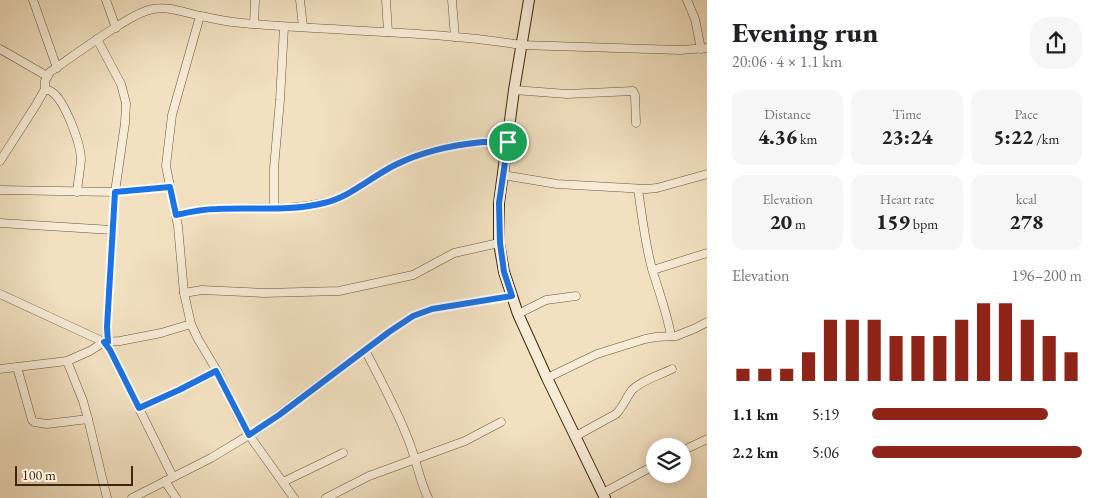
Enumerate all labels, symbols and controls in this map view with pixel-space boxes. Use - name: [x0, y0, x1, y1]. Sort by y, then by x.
- text: Evening run: [732, 14, 878, 50]
- button: share: [1030, 17, 1082, 69]
- text: 20:06 · 4 × 1.1 km: [732, 51, 842, 72]
- text: Distance: [764, 105, 811, 123]
- text: Time: [892, 105, 922, 123]
- text: Pace: [1015, 105, 1038, 123]
- pin: [487, 121, 529, 163]
- text: 4.36: [758, 123, 797, 150]
- text: 23:24: [881, 123, 933, 150]
- text: 5:22: [993, 123, 1033, 150]
- icon: arrive: [494, 128, 522, 156]
- text: km: [797, 130, 817, 148]
- text: /km: [1033, 130, 1059, 148]
- text: Elevation: [762, 190, 813, 208]
- text: Heart rate: [880, 190, 934, 208]
- text: kcal: [1016, 190, 1037, 208]
- text: 20: [769, 208, 792, 235]
- text: 159: [876, 208, 910, 235]
- text: 278: [1009, 208, 1043, 235]
- text: m: [792, 215, 806, 233]
- text: bpm: [910, 215, 938, 233]
- text: Elevation: [732, 265, 790, 286]
- text: 196–200 m: [1011, 265, 1082, 286]
- text: 1.1 km: [732, 404, 778, 425]
- text: 5:19: [812, 404, 839, 425]
- map controls: [646, 438, 691, 483]
- button: layers: [646, 438, 691, 483]
- text: 2.2 km: [732, 442, 778, 463]
- text: 5:06: [812, 442, 839, 463]
- scale bar: [15, 463, 132, 486]
- text: 100 m: [22, 466, 56, 484]

